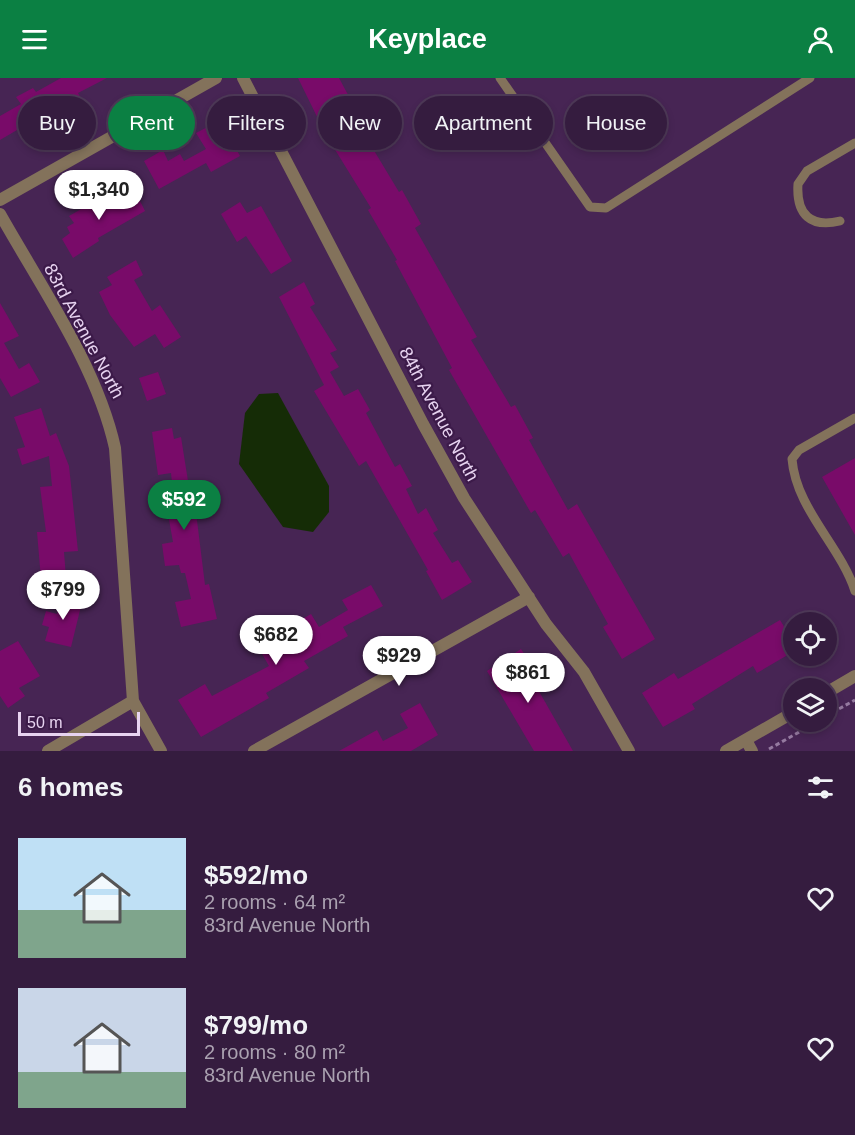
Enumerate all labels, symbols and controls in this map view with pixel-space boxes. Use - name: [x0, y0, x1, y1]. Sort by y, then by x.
- icon: menu: [18, 23, 51, 56]
- icon: person: [804, 23, 837, 56]
- text: Keyplace: [368, 24, 487, 54]
- chip: Buy: [18, 96, 96, 150]
- chip: Rent: [108, 96, 195, 150]
- chip: Filters: [207, 96, 306, 150]
- chip: New: [318, 96, 402, 150]
- chip: Apartment: [414, 96, 553, 150]
- chip: House: [565, 96, 667, 150]
- pin: $1,340: [50, 170, 148, 221]
- text: $1,340: [68, 178, 130, 200]
- street label: 83rd Avenue North: [40, 260, 128, 402]
- street label: 84th Avenue North: [395, 344, 483, 484]
- pin: $592: [148, 480, 220, 531]
- text: $592: [162, 488, 206, 510]
- pin: $799: [27, 570, 99, 621]
- text: $799: [41, 578, 85, 600]
- map controls: [783, 612, 837, 732]
- button: locate: [783, 612, 837, 666]
- pin: $682: [240, 615, 312, 666]
- text: $682: [254, 623, 298, 645]
- pin: $929: [363, 636, 435, 687]
- text: $929: [377, 644, 421, 666]
- pin: $861: [492, 653, 564, 704]
- text: $861: [506, 661, 550, 683]
- button: layers: [783, 678, 837, 732]
- scale bar: [18, 709, 140, 736]
- text: 50 m: [27, 714, 63, 731]
- icon: filters: [804, 771, 837, 804]
- text: 6 homes: [18, 772, 124, 802]
- text: $592/mo: [204, 860, 308, 890]
- icon: home: [66, 862, 138, 934]
- icon: heart: [804, 882, 837, 915]
- text: 2 rooms · 64 m²: [204, 891, 345, 913]
- text: 83rd Avenue North: [204, 914, 370, 936]
- text: $799/mo: [204, 1010, 308, 1040]
- icon: home: [66, 1012, 138, 1084]
- icon: heart: [804, 1032, 837, 1065]
- text: 2 rooms · 80 m²: [204, 1041, 345, 1063]
- text: 83rd Avenue North: [204, 1064, 370, 1086]

